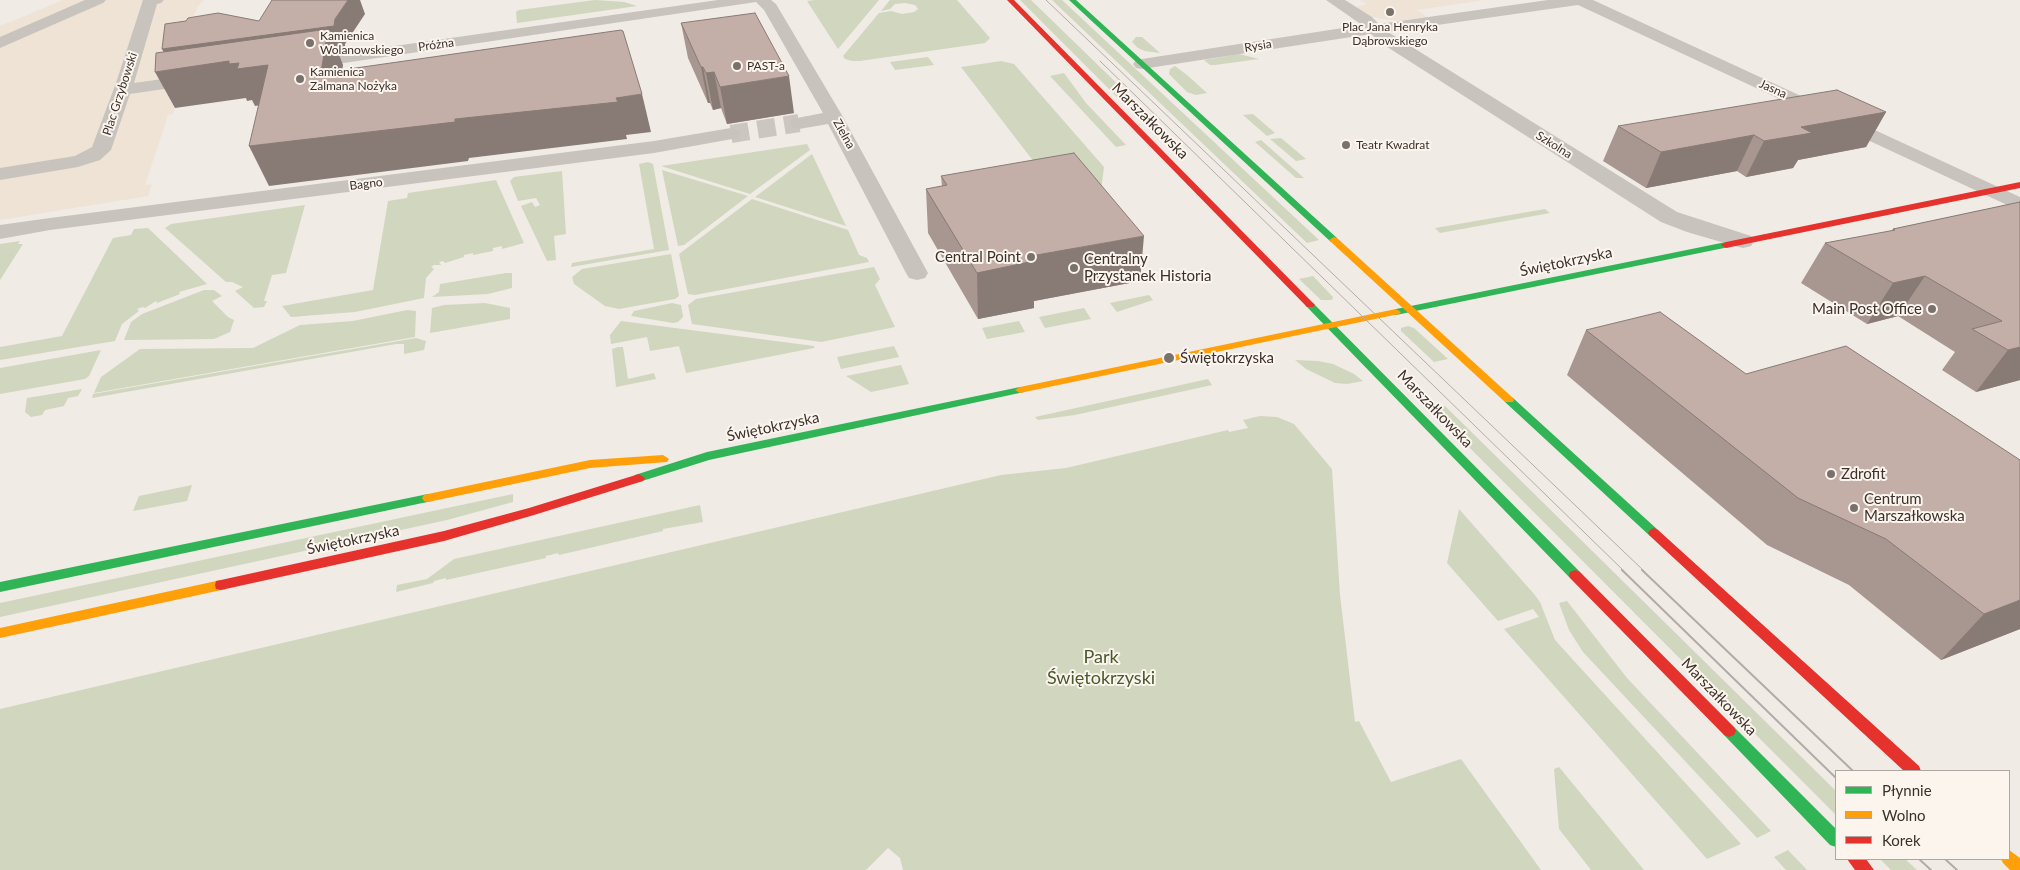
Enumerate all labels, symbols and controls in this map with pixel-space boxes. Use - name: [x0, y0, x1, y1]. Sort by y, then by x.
- marker: Plac Jana Henryka Dąbrowskiego: [1384, 6, 1396, 18]
- place label: Plac Jana Henryka Dąbrowskiego: [1342, 20, 1438, 48]
- place label: Kamienica Wolanowskiego: [320, 29, 404, 57]
- street label: Próżna: [417, 35, 455, 55]
- marker: Kamienica Wolanowskiego: [304, 37, 316, 49]
- street label: Rysia: [1243, 37, 1273, 55]
- street label: Plac Grzybowski: [100, 51, 140, 137]
- place label: PAST-a: [747, 59, 785, 73]
- marker: PAST-a: [731, 60, 743, 72]
- place label: Kamienica Zalmana Nożyka: [310, 65, 397, 93]
- marker: Kamienica Zalmana Nożyka: [294, 73, 306, 85]
- street label: Jasna: [1757, 77, 1789, 101]
- street label: Marszałkowska: [1108, 79, 1192, 163]
- street label: Zielna: [830, 117, 858, 151]
- street label: Szkolna: [1533, 128, 1575, 162]
- place label: Teatr Kwadrat: [1356, 138, 1430, 152]
- marker: Teatr Kwadrat: [1340, 139, 1352, 151]
- street label: Bagno: [349, 175, 383, 193]
- street label: Świętokrzyska: [1518, 243, 1614, 281]
- place label: Central Point: [935, 248, 1021, 266]
- place label: Centralny Przystanek Historia: [1084, 250, 1212, 285]
- marker: Central Point: [1025, 251, 1037, 263]
- marker: Centralny Przystanek Historia: [1068, 262, 1080, 274]
- place label: Main Post Office: [1812, 300, 1922, 318]
- marker: Main Post Office: [1926, 303, 1938, 315]
- place label: Świętokrzyska: [1180, 349, 1274, 367]
- marker: Świętokrzyska: [1162, 351, 1176, 365]
- street label: Marszałkowska: [1394, 366, 1476, 452]
- street label: Świętokrzyska: [725, 408, 821, 446]
- place label: Zdrofit: [1841, 465, 1886, 483]
- marker: Zdrofit: [1825, 468, 1837, 480]
- place label: Centrum Marszałkowska: [1864, 490, 1965, 525]
- marker: Centrum Marszałkowska: [1848, 502, 1860, 514]
- street label: Świętokrzyska: [305, 521, 401, 559]
- park label: Park Świętokrzyski: [1047, 646, 1155, 689]
- street label: Marszałkowska: [1678, 654, 1760, 740]
- legend: [1835, 770, 2010, 860]
- text: Płynnie: [1882, 781, 1932, 799]
- text: Wolno: [1882, 806, 1926, 824]
- text: Korek: [1882, 831, 1921, 849]

